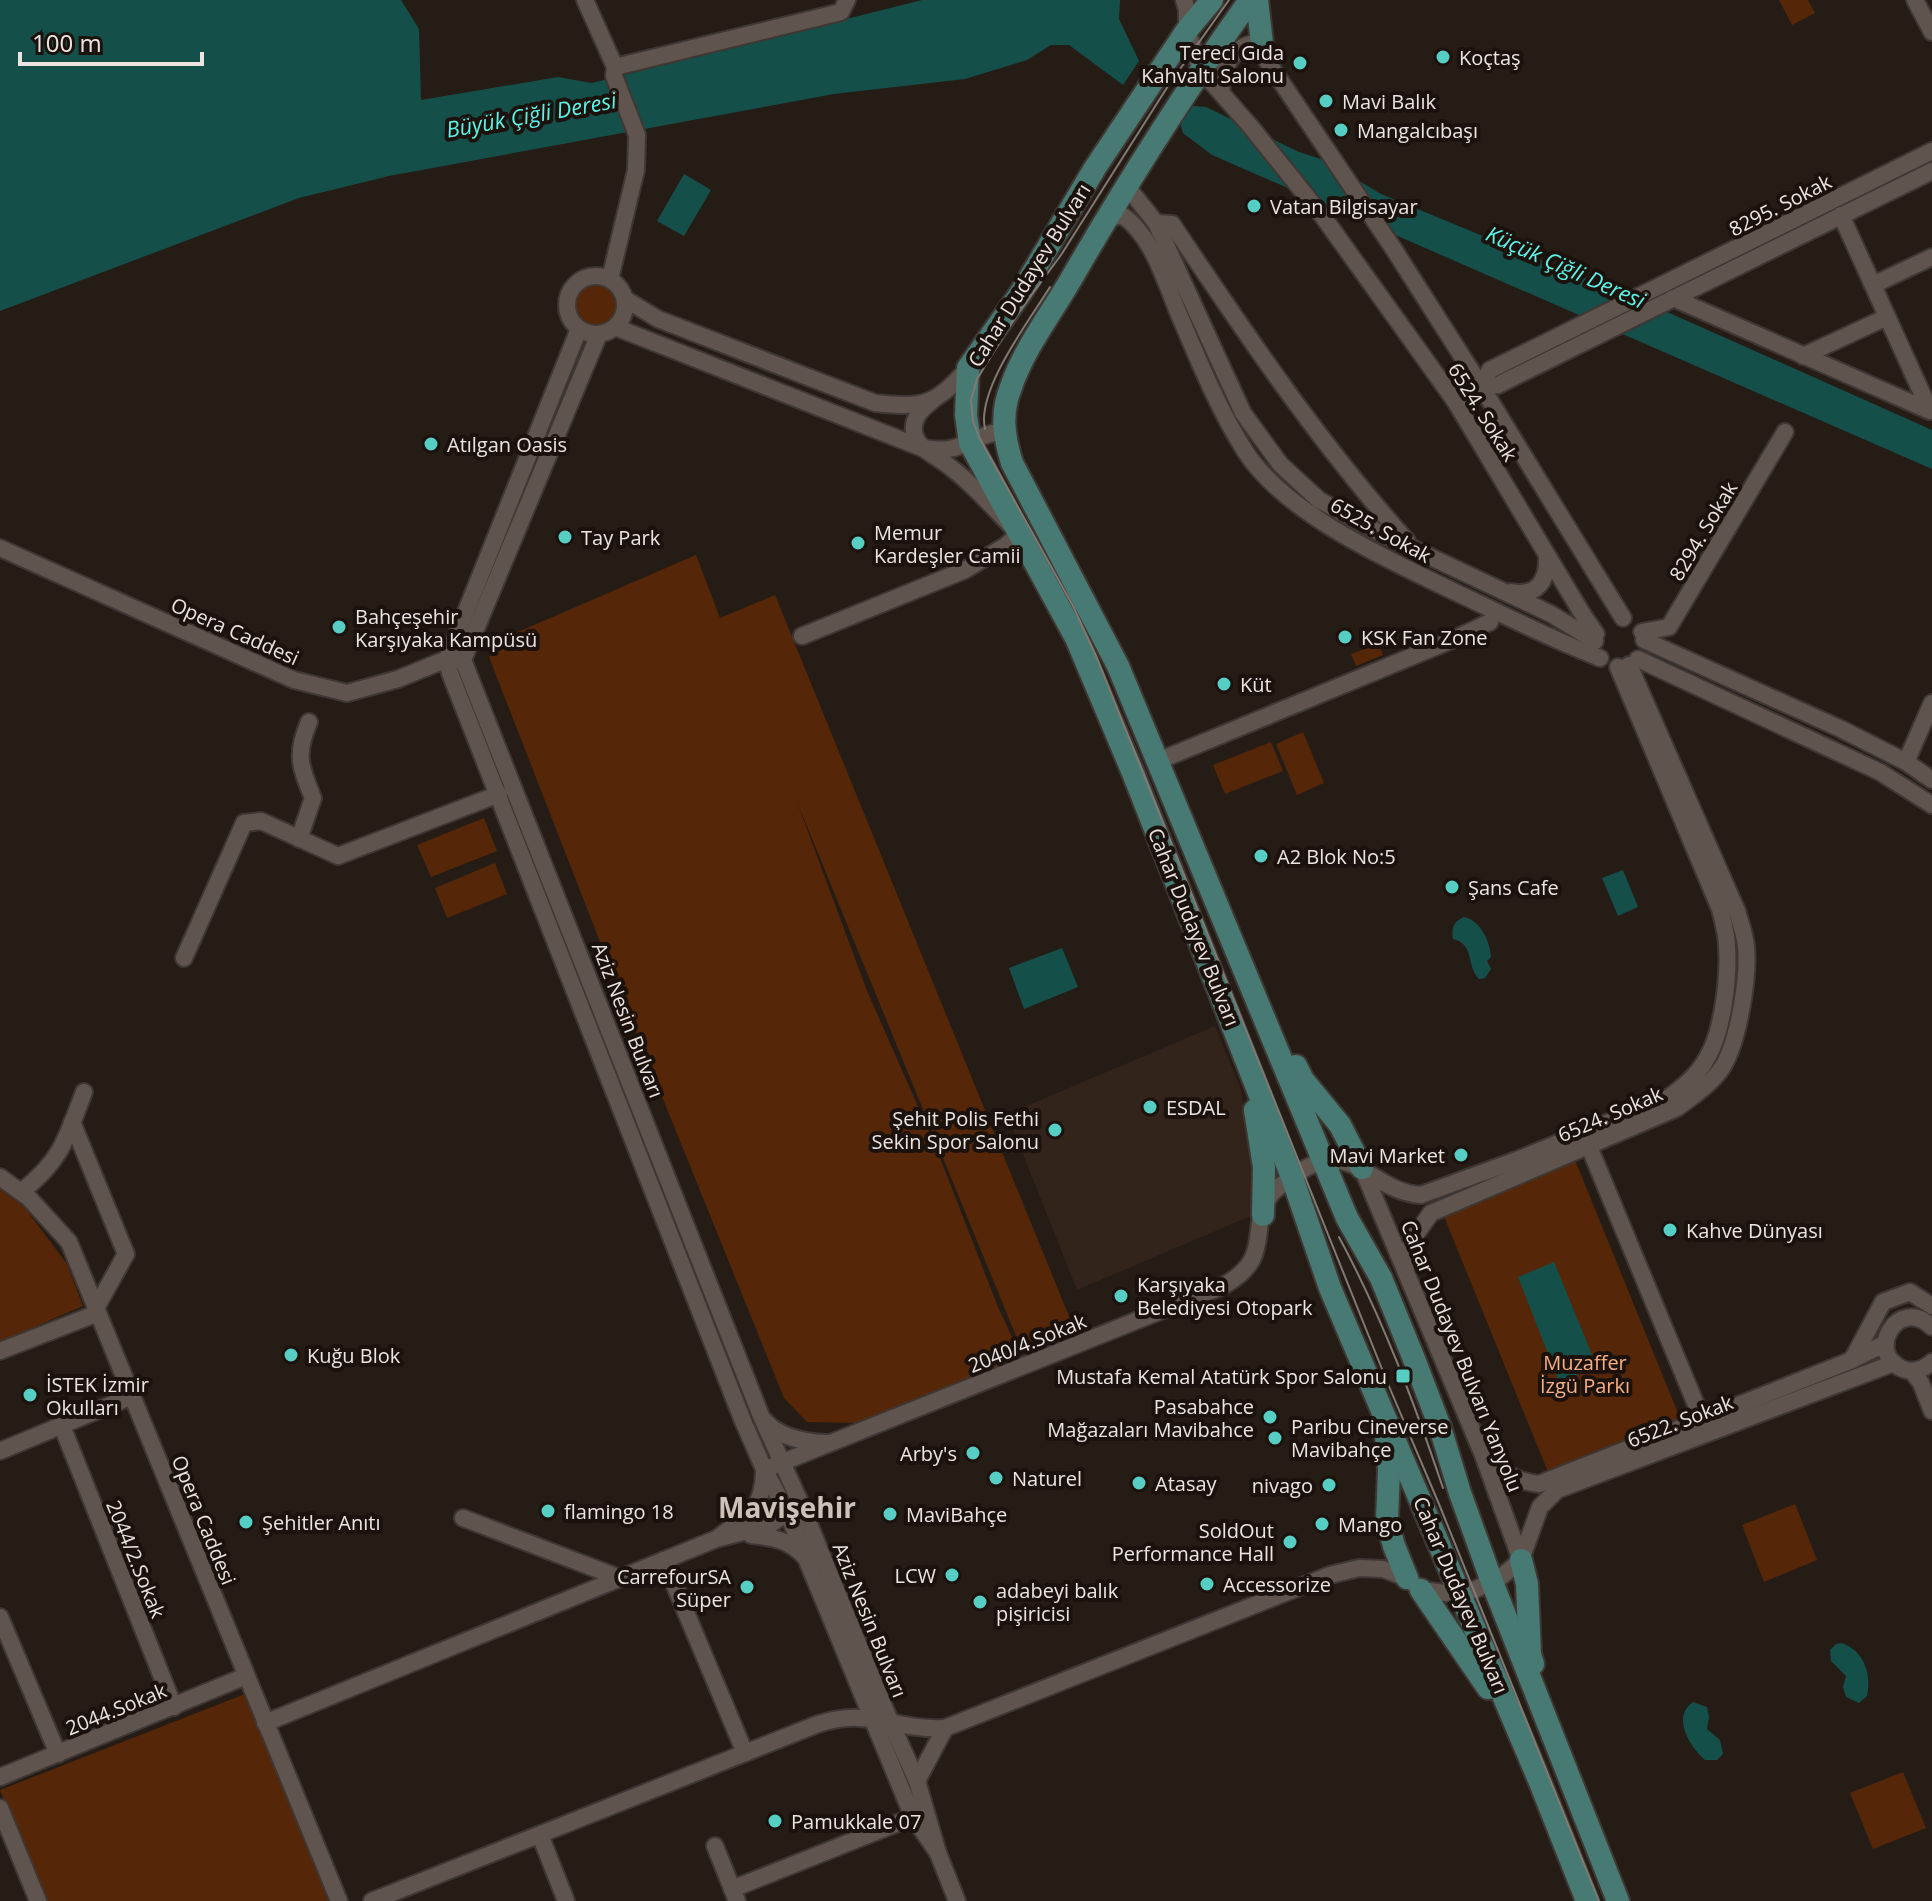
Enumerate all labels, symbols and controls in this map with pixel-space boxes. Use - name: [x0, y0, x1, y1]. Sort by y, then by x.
- scale bar: [20, 16, 202, 66]
- text: 100 m: [32, 26, 102, 59]
- place label: Tereci Gıda Kahvaltı Salonu: [1141, 39, 1284, 89]
- place label: Koçtaş: [1459, 44, 1521, 71]
- marker: Koçtaş: [1434, 48, 1452, 66]
- marker: Tereci Gıda Kahvaltı Salonu: [1291, 54, 1309, 72]
- water label: Büyük Çiğli Deresi: [444, 84, 619, 144]
- place label: Mavi Balık: [1342, 88, 1436, 115]
- marker: Mavi Balık: [1317, 92, 1335, 110]
- place label: Mangalcıbaşı: [1357, 117, 1478, 144]
- marker: Mangalcıbaşı: [1332, 121, 1350, 139]
- street label: 8295. Sokak: [1724, 167, 1836, 242]
- street label: Cahar Dudayev Bulvarı: [961, 178, 1097, 372]
- place label: Vatan Bilgisayar: [1270, 193, 1418, 220]
- marker: Vatan Bilgisayar: [1245, 197, 1263, 215]
- water label: Küçük Çiğli Deresi: [1482, 217, 1651, 315]
- street label: 6524. Sokak: [1442, 358, 1524, 467]
- place label: Atılgan Oasis: [447, 431, 567, 458]
- marker: Atılgan Oasis: [422, 435, 440, 453]
- street label: 8294. Sokak: [1663, 476, 1743, 586]
- street label: 6525. Sokak: [1326, 491, 1437, 569]
- place label: Memur Kardeşler Camii: [874, 519, 1021, 569]
- place label: Tay Park: [581, 524, 661, 551]
- marker: Tay Park: [556, 528, 574, 546]
- marker: Memur Kardeşler Camii: [849, 534, 867, 552]
- street label: Opera Caddesi: [167, 591, 303, 671]
- place label: Bahçeşehir Karşıyaka Kampüsü: [355, 603, 537, 653]
- marker: Bahçeşehir Karşıyaka Kampüsü: [330, 618, 348, 636]
- place label: KSK Fan Zone: [1361, 624, 1488, 651]
- marker: KSK Fan Zone: [1336, 628, 1354, 646]
- place label: Küt: [1240, 671, 1272, 698]
- marker: Küt: [1215, 675, 1233, 693]
- street label: Cahar Dudayev Bulvarı: [1142, 824, 1246, 1030]
- place label: A2 Blok No:5: [1277, 843, 1396, 870]
- marker: A2 Blok No:5: [1252, 847, 1270, 865]
- place label: Şans Cafe: [1468, 874, 1559, 901]
- marker: Şans Cafe: [1443, 878, 1461, 896]
- street label: Aziz Nesin Bulvarı: [586, 938, 670, 1102]
- street label: 6524. Sokak: [1553, 1080, 1667, 1148]
- place label: ESDAL: [1166, 1094, 1226, 1121]
- marker: ESDAL: [1141, 1098, 1159, 1116]
- place label: Şehit Polis Fethi Sekin Spor Salonu: [871, 1105, 1039, 1155]
- marker: Şehit Polis Fethi Sekin Spor Salonu: [1046, 1121, 1064, 1139]
- place label: Mavi Market: [1330, 1142, 1445, 1169]
- marker: Mavi Market: [1452, 1146, 1470, 1164]
- street label: Cahar Dudayev Bulvarı Yanyolu: [1395, 1216, 1529, 1496]
- place label: Kahve Dünyası: [1686, 1217, 1823, 1244]
- marker: Kahve Dünyası: [1661, 1221, 1679, 1239]
- place label: Karşıyaka Belediyesi Otopark: [1137, 1271, 1313, 1321]
- marker: Karşıyaka Belediyesi Otopark: [1112, 1287, 1130, 1305]
- street label: 2040/4.Sokak: [964, 1307, 1090, 1379]
- place label: Kuğu Blok: [307, 1342, 401, 1369]
- marker: Kuğu Blok: [282, 1346, 300, 1364]
- park label: Muzaffer İzgü Parkı: [1540, 1349, 1630, 1399]
- place label: Mustafa Kemal Atatürk Spor Salonu: [1056, 1363, 1387, 1390]
- marker: Mustafa Kemal Atatürk Spor Salonu: [1394, 1367, 1412, 1385]
- place label: İSTEK İzmir Okulları: [46, 1371, 149, 1421]
- marker: İSTEK İzmir Okulları: [21, 1386, 39, 1404]
- street label: 6522. Sokak: [1623, 1388, 1737, 1454]
- place label: Pasabahce Mağazaları Mavibahce: [1047, 1393, 1254, 1443]
- marker: Pasabahce Mağazaları Mavibahce: [1261, 1408, 1279, 1426]
- place label: Paribu Cineverse Mavibahçe: [1291, 1413, 1448, 1463]
- marker: Paribu Cineverse Mavibahçe: [1266, 1429, 1284, 1447]
- place label: Arby's: [900, 1440, 957, 1467]
- marker: Arby's: [964, 1444, 982, 1462]
- street label: Opera Caddesi: [166, 1451, 242, 1589]
- place label: Naturel: [1012, 1465, 1082, 1492]
- marker: Naturel: [987, 1469, 1005, 1487]
- place label: Atasay: [1155, 1470, 1218, 1497]
- place label: nivago: [1252, 1472, 1313, 1499]
- marker: Atasay: [1130, 1474, 1148, 1492]
- marker: nivago: [1320, 1476, 1338, 1494]
- district label: Mavişehir: [718, 1488, 856, 1526]
- street label: Cahar Dudayev Bulvarı: [1407, 1492, 1515, 1698]
- street label: 2044/2.Sokak: [100, 1496, 172, 1622]
- place label: flamingo 18: [564, 1498, 674, 1525]
- place label: MaviBahçe: [906, 1501, 1007, 1528]
- marker: flamingo 18: [539, 1502, 557, 1520]
- marker: MaviBahçe: [881, 1505, 899, 1523]
- place label: Şehitler Anıtı: [262, 1509, 380, 1536]
- place label: Mango: [1338, 1511, 1402, 1538]
- marker: Şehitler Anıtı: [237, 1513, 255, 1531]
- marker: Mango: [1313, 1515, 1331, 1533]
- place label: SoldOut Performance Hall: [1112, 1517, 1274, 1567]
- marker: SoldOut Performance Hall: [1281, 1533, 1299, 1551]
- street label: Aziz Nesin Bulvarı: [827, 1539, 913, 1701]
- place label: LCW: [894, 1562, 937, 1589]
- place label: CarrefourSA Süper: [617, 1563, 731, 1613]
- marker: LCW: [943, 1566, 961, 1584]
- place label: Accessorize: [1223, 1571, 1331, 1598]
- marker: Accessorize: [1198, 1575, 1216, 1593]
- place label: adabeyi balık pişiricisi: [996, 1577, 1119, 1627]
- marker: CarrefourSA Süper: [738, 1578, 756, 1596]
- marker: adabeyi balık pişiricisi: [971, 1593, 989, 1611]
- street label: 2044.Sokak: [62, 1676, 171, 1741]
- place label: Pamukkale 07: [791, 1808, 921, 1835]
- marker: Pamukkale 07: [766, 1812, 784, 1830]

